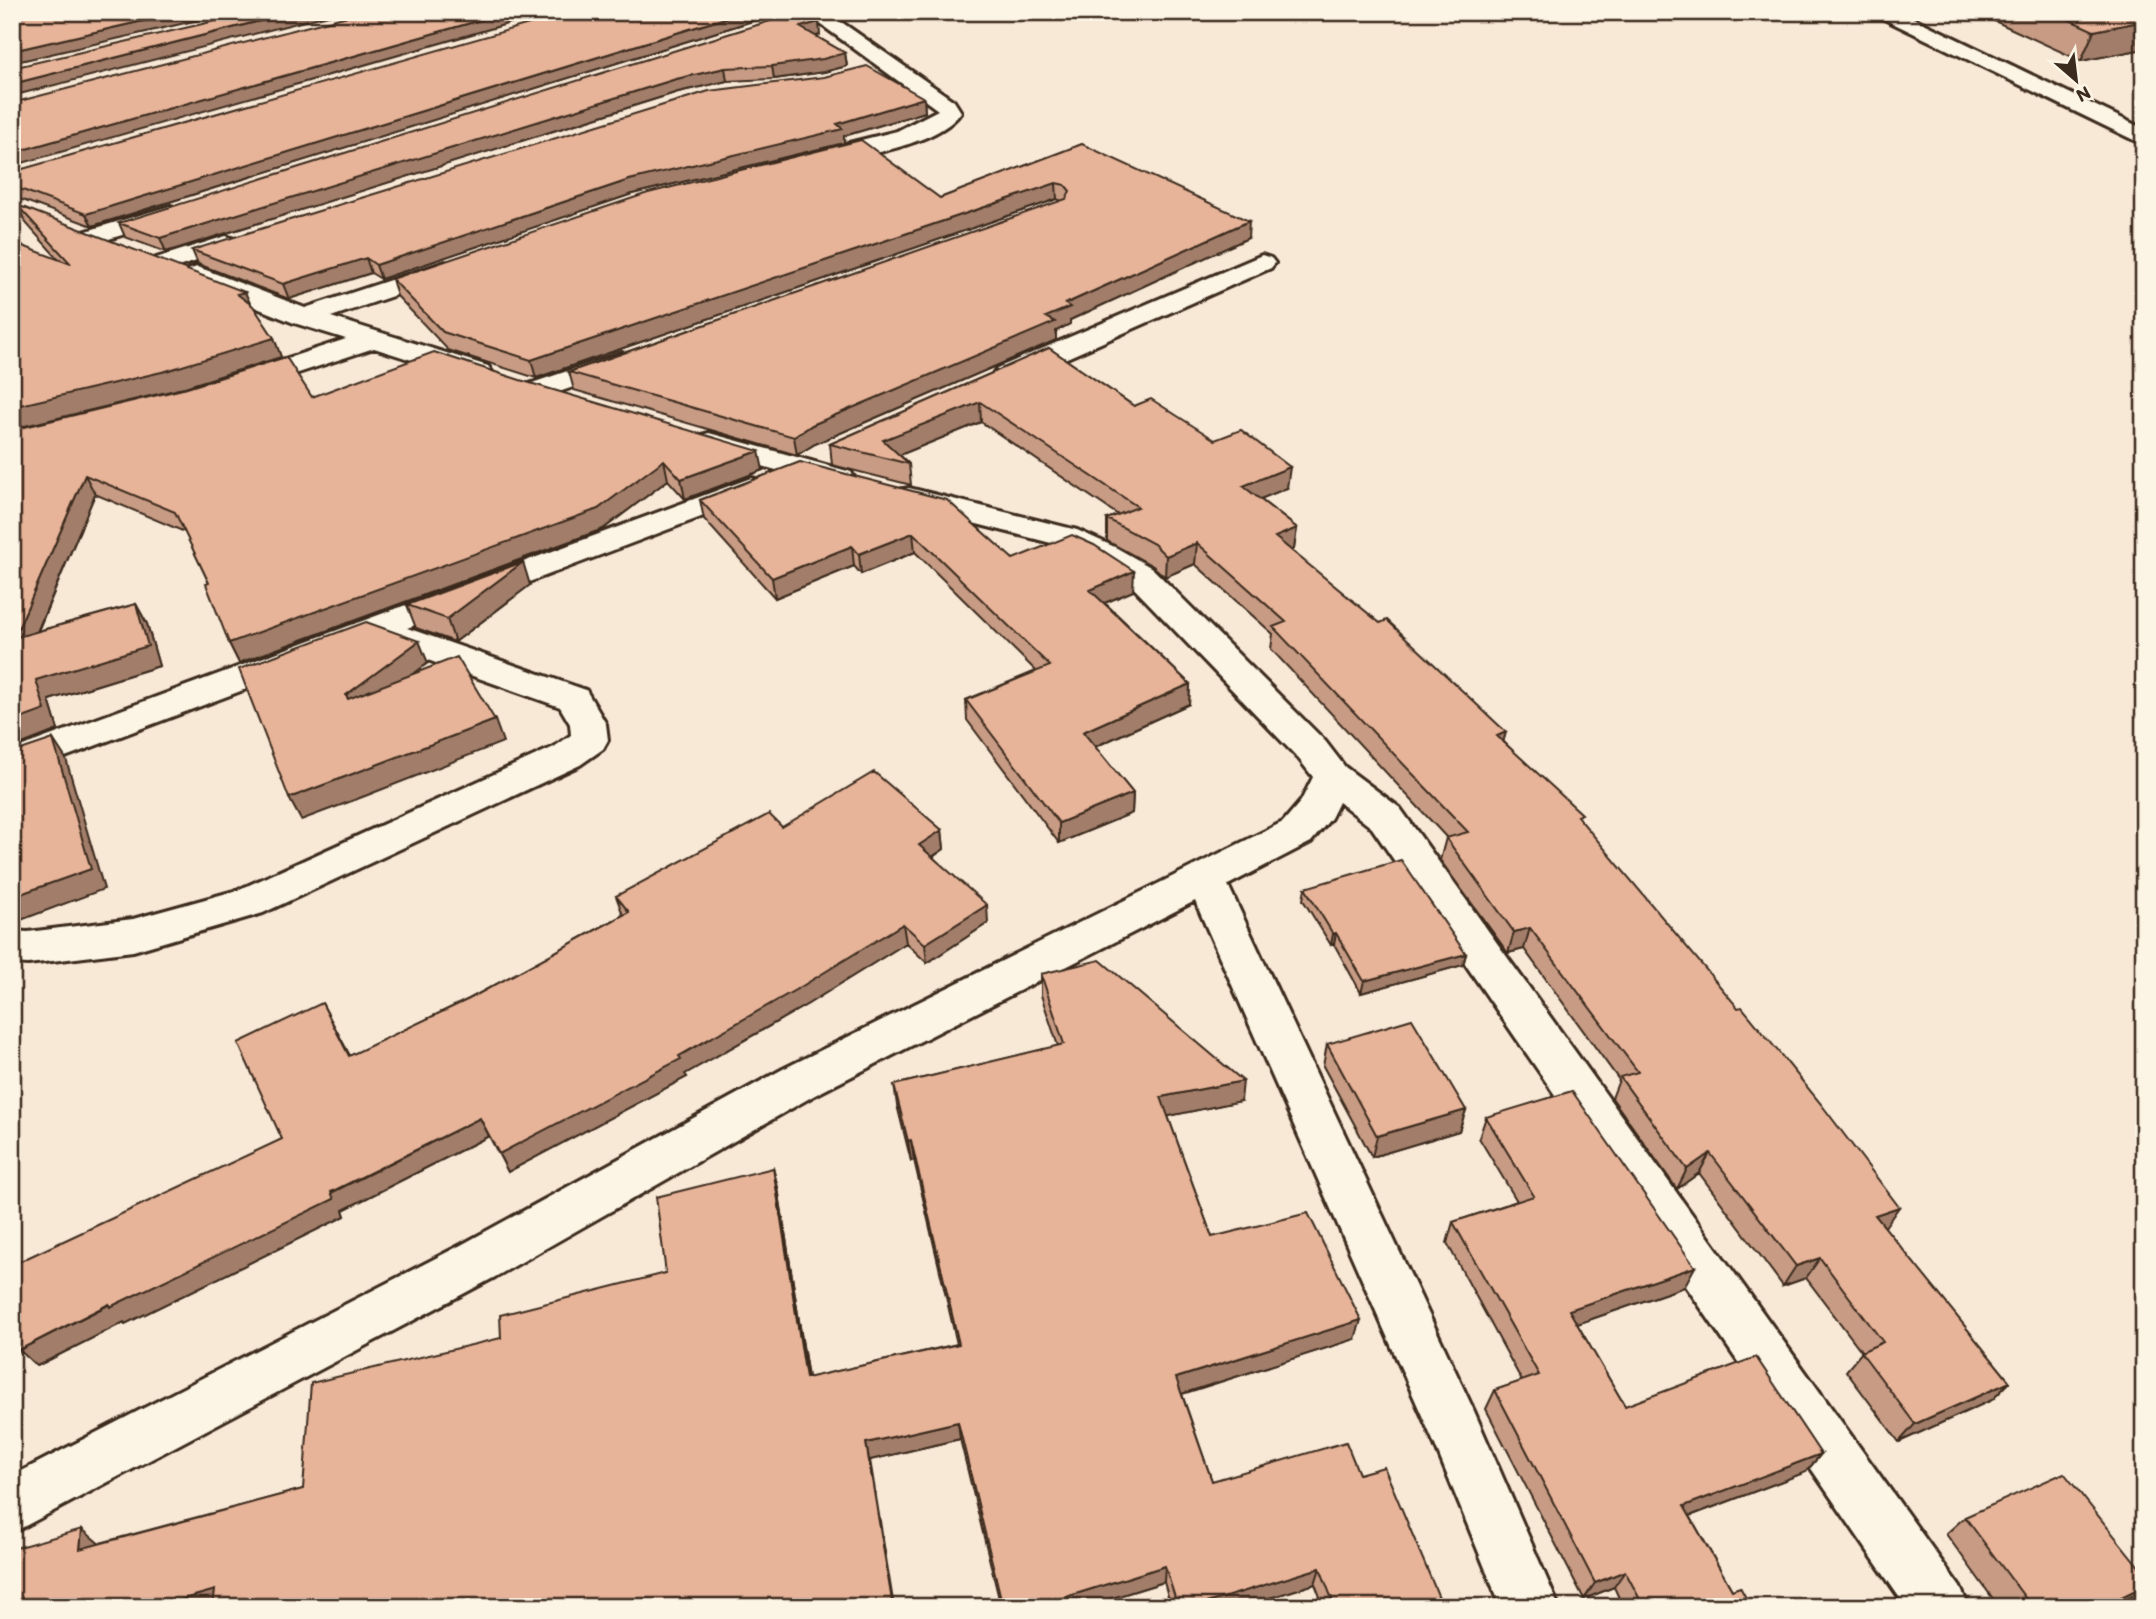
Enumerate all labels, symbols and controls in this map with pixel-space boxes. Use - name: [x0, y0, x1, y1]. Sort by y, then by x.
- north arrow: [2040, 46, 2110, 116]
- text: N: [2073, 81, 2095, 108]

